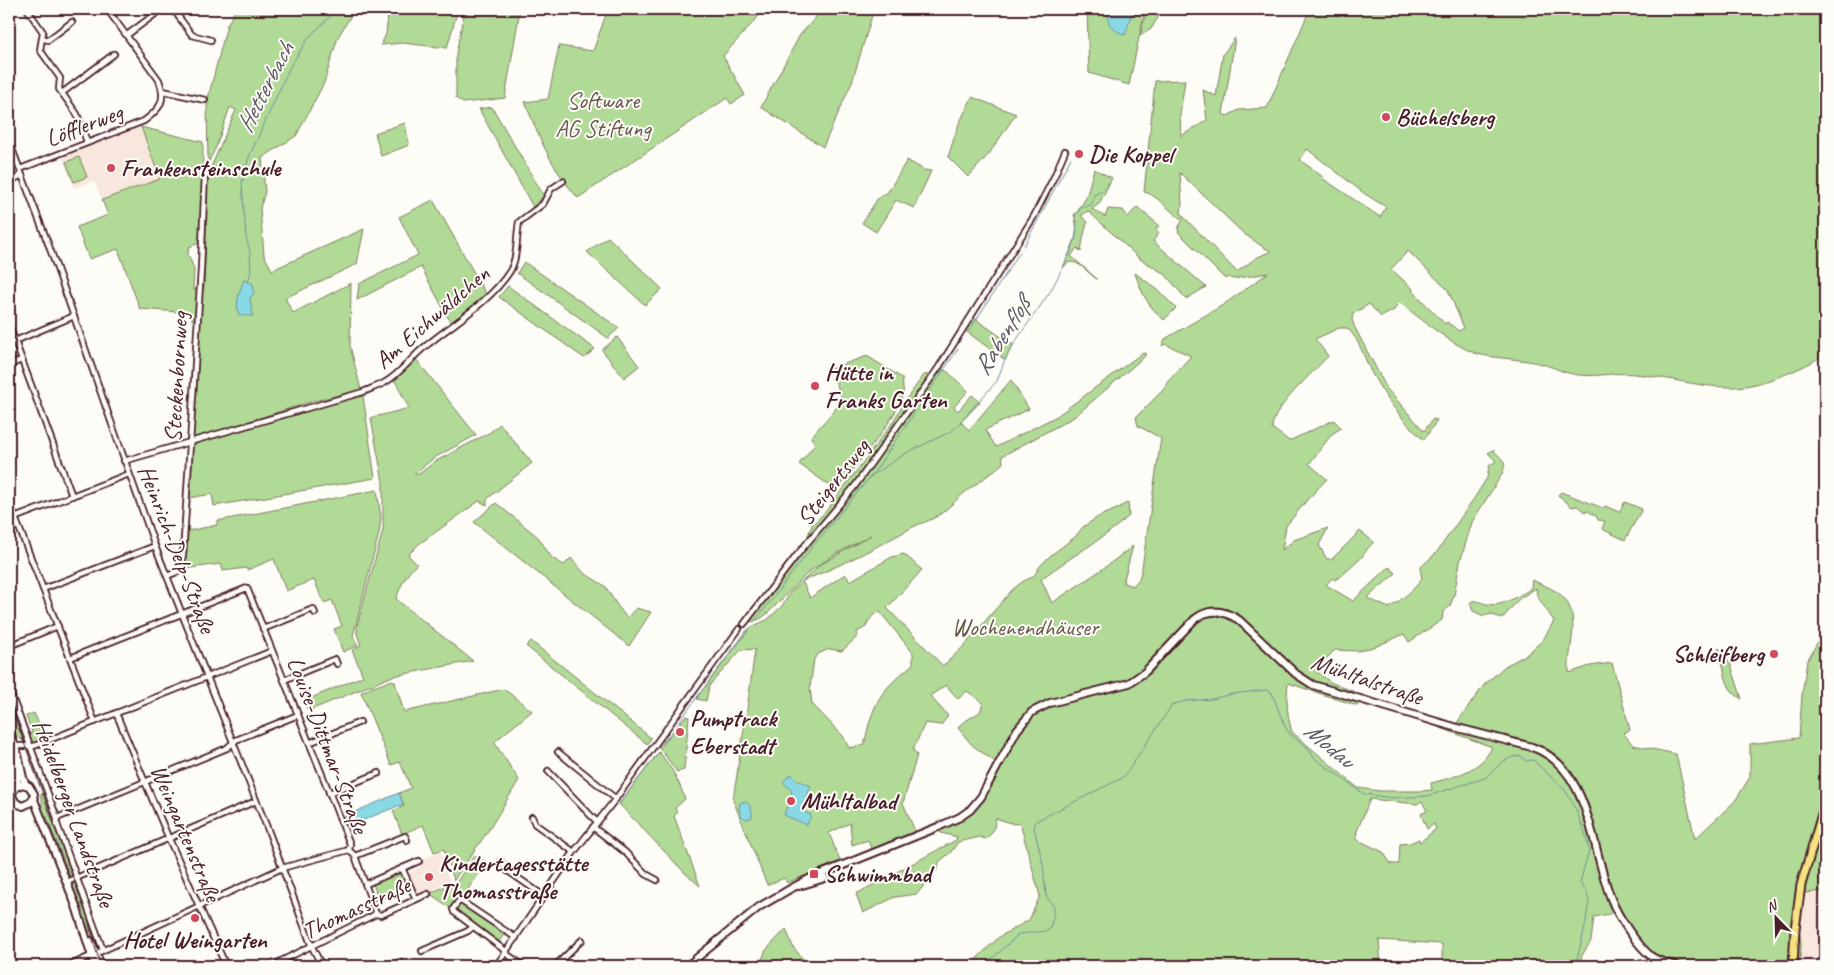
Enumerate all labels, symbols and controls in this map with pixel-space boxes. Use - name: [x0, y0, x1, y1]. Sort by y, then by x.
- water label: Hetterbach: [229, 35, 302, 138]
- park label: Software AG Stiftung: [555, 85, 652, 143]
- street label: Löfflerweg: [41, 96, 128, 153]
- place label: Büchelsberg: [1396, 102, 1496, 132]
- marker: Büchelsberg: [1380, 111, 1392, 123]
- place label: Die Koppel: [1089, 139, 1177, 169]
- marker: Die Koppel: [1073, 148, 1085, 160]
- place label: Frankensteinschule: [121, 153, 282, 183]
- marker: Frankensteinschule: [105, 162, 117, 174]
- street label: Am Eichwäldchen: [368, 259, 496, 375]
- water label: Rabenfloß: [966, 286, 1042, 381]
- street label: Steckenbornweg: [158, 309, 194, 443]
- place label: Hütte in Franks Garten: [825, 357, 948, 415]
- marker: Hütte in Franks Garten: [809, 380, 821, 392]
- street label: Steigertsweg: [790, 431, 877, 532]
- street label: Heinrich-Delp-Straße: [131, 461, 224, 639]
- park label: Wochenendhäuser: [952, 612, 1101, 642]
- place label: Schleifberg: [1673, 639, 1766, 669]
- street label: Mühltalstraße: [1307, 646, 1429, 713]
- marker: Schleifberg: [1768, 648, 1780, 660]
- street label: Louise-Dittmar-Straße: [281, 653, 376, 840]
- place label: Pumptrack Eberstadt: [690, 703, 778, 761]
- street label: Heidelberger Landstraße: [26, 715, 123, 913]
- water label: Modau: [1298, 715, 1364, 777]
- marker: Pumptrack Eberstadt: [674, 726, 686, 738]
- street label: Weingartenstraße: [144, 760, 229, 908]
- place label: Mühltalbad: [801, 786, 900, 816]
- marker: Mühltalbad: [785, 795, 797, 807]
- place label: Kindertagesstätte Thomasstraße: [439, 848, 589, 906]
- place label: Schwimmbad: [824, 859, 935, 889]
- marker: Schwimmbad: [808, 868, 820, 880]
- street label: Thomasstraße: [297, 869, 417, 946]
- marker: Kindertagesstätte Thomasstraße: [423, 871, 435, 883]
- north arrow: [1752, 892, 1802, 942]
- text: N: [1764, 896, 1781, 916]
- marker: Hotel Weingarten: [189, 912, 201, 924]
- place label: Hotel Weingarten: [123, 925, 268, 955]

